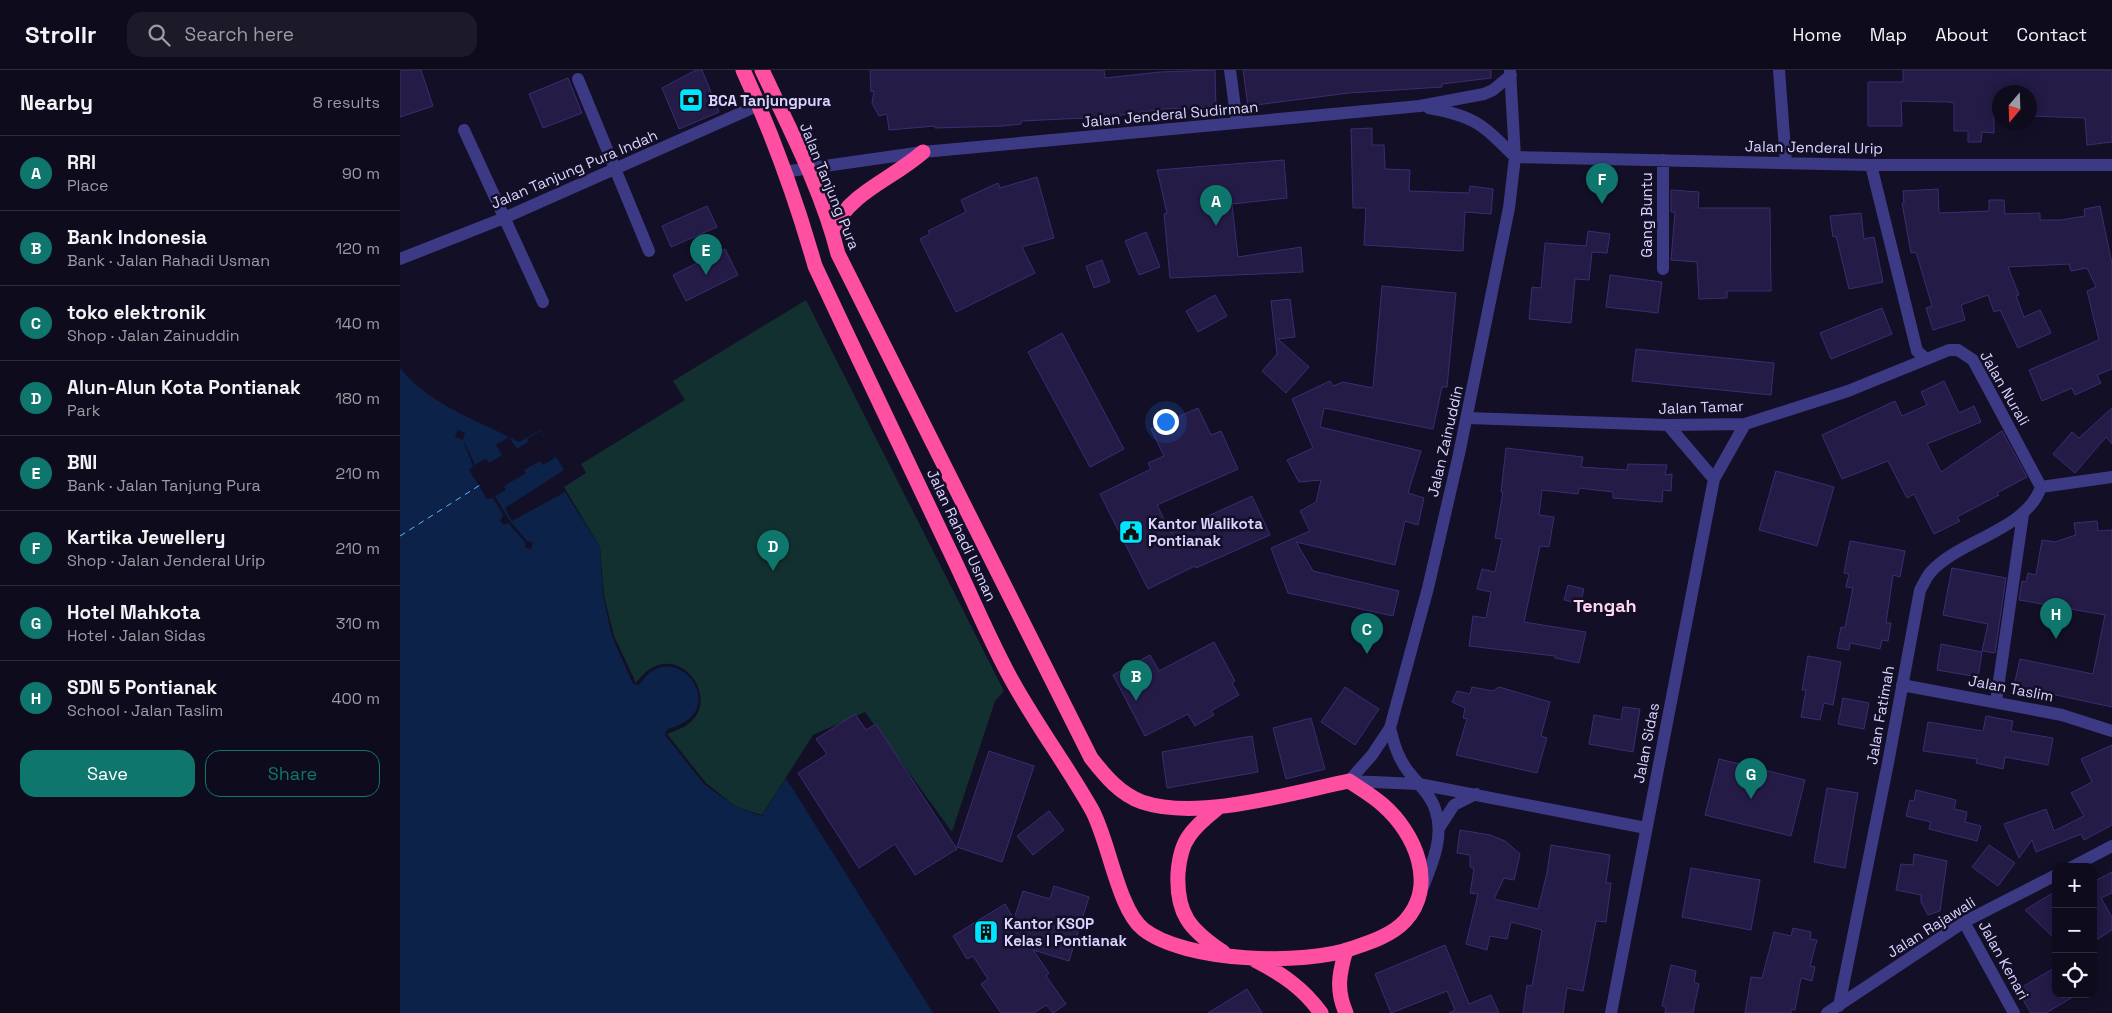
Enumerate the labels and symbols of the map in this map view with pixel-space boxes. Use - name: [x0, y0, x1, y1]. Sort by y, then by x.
- north arrow: [1992, 85, 2037, 130]
- bank icon: BCA Tanjungpura: [678, 87, 704, 113]
- place label: BCA Tanjungpura: [708, 91, 831, 110]
- street label: Jalan Jenderal Sudirman: [1081, 97, 1259, 131]
- street label: Jalan Tanjung Pura: [796, 120, 864, 253]
- street label: Jalan Tanjung Pura Indah: [488, 125, 660, 213]
- street label: Jalan Jenderal Urip: [1745, 136, 1883, 158]
- pin: F: [1586, 163, 1618, 204]
- street label: Gang Buntu: [1637, 172, 1656, 258]
- pin: A: [1200, 185, 1232, 226]
- pin: E: [690, 234, 722, 275]
- street label: Jalan Nurali: [1976, 347, 2034, 429]
- street label: Jalan Zainuddin: [1423, 383, 1467, 499]
- street label: Jalan Tamar: [1658, 396, 1744, 418]
- your location: [1153, 409, 1179, 435]
- street label: Jalan Rahadi Usman: [923, 466, 1001, 604]
- place label: Kantor Walikota Pontianak: [1148, 514, 1263, 550]
- public building icon: Kantor Walikota Pontianak: [1118, 519, 1144, 545]
- pin: D: [757, 530, 789, 571]
- district label: Tengah: [1573, 594, 1637, 617]
- pin: H: [2040, 598, 2072, 639]
- pin: C: [1351, 613, 1383, 654]
- pin: B: [1120, 660, 1152, 701]
- street label: Jalan Fatimah: [1862, 664, 1898, 766]
- street label: Jalan Taslim: [1967, 670, 2055, 706]
- street label: Jalan Sidas: [1629, 701, 1663, 785]
- pin: G: [1735, 758, 1767, 799]
- street label: Jalan Rajawali: [1883, 892, 1979, 962]
- place label: Kantor KSOP Kelas I Pontianak: [1004, 914, 1127, 950]
- street label: Jalan Kenari: [1975, 917, 2033, 1003]
- building icon: Kantor KSOP Kelas I Pontianak: [973, 919, 999, 945]

